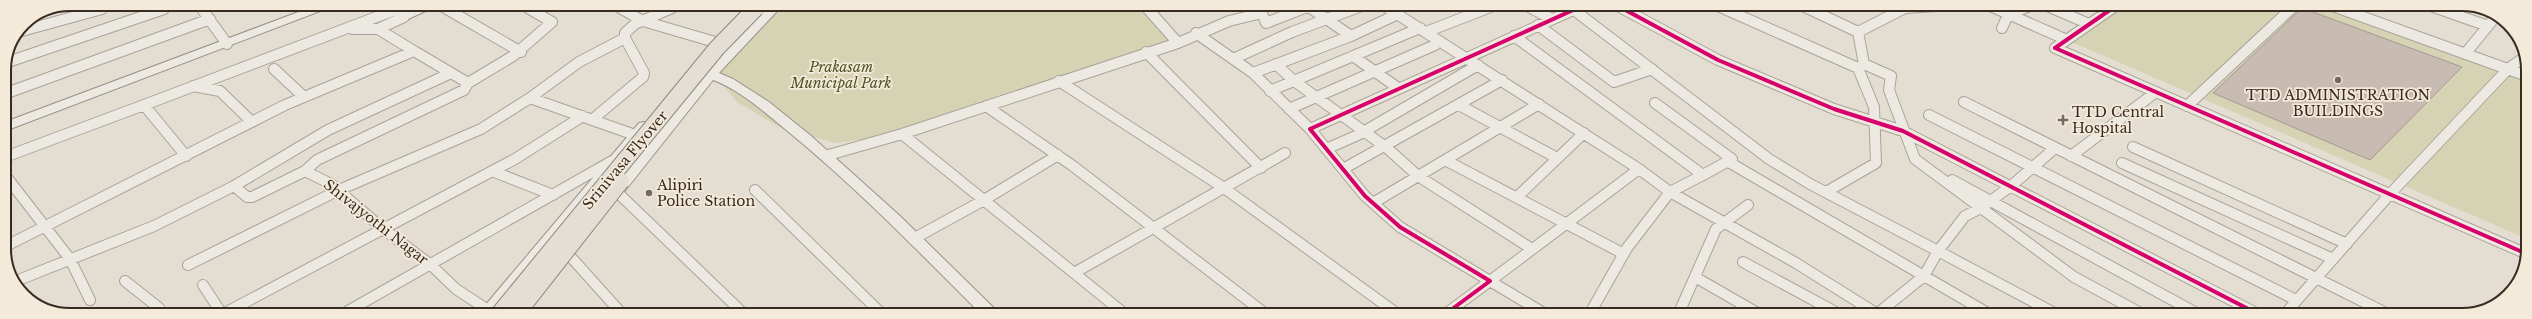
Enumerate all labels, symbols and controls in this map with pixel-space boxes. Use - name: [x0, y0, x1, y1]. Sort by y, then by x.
- park label: Prakasam Municipal Park: [790, 58, 891, 92]
- marker: TTD ADMINISTRATION BUILDINGS: [2333, 75, 2343, 85]
- place label: TTD ADMINISTRATION BUILDINGS: [2246, 86, 2431, 120]
- place label: TTD Central Hospital: [2072, 103, 2164, 137]
- street label: Srinivasa Flyover: [578, 107, 672, 213]
- marker: TTD Central Hospital: [2057, 114, 2069, 126]
- street label: Shivajyothi Nagar: [320, 176, 432, 269]
- place label: Alipiri Police Station: [656, 176, 755, 210]
- marker: Alipiri Police Station: [644, 188, 654, 198]

